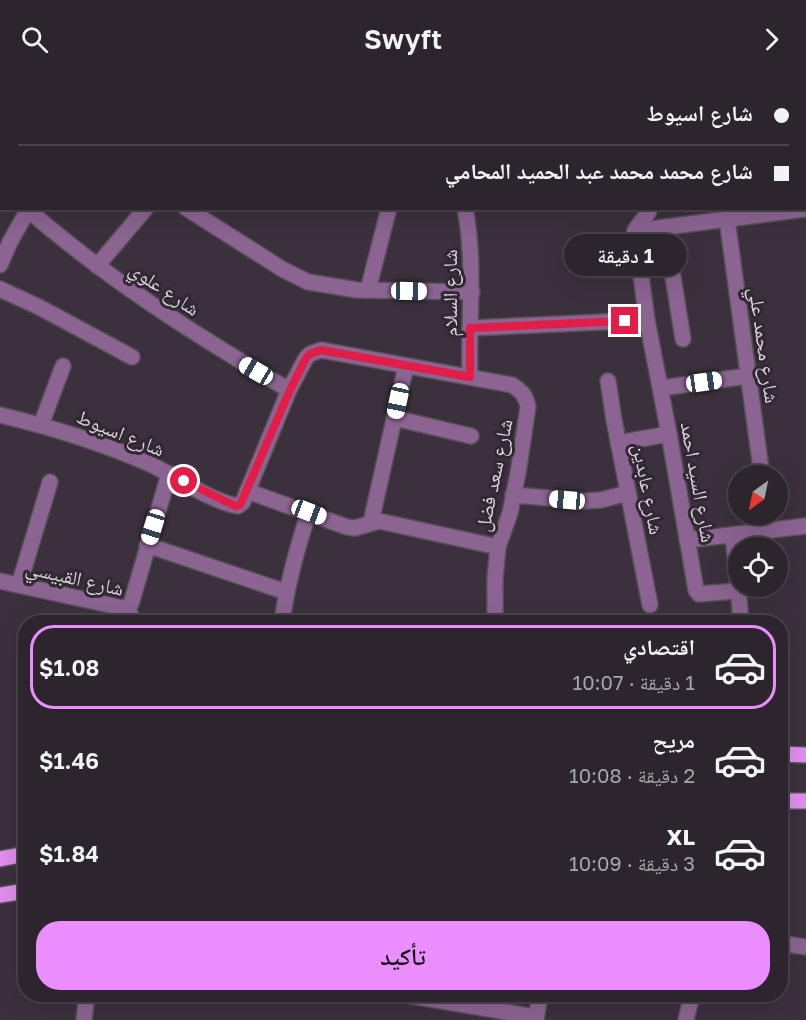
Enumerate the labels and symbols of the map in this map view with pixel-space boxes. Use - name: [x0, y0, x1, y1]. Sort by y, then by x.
- callout: 1 دقيقة: [564, 234, 686, 276]
- street label: شارع السلام: [437, 249, 464, 337]
- street label: شارع علوي: [122, 256, 205, 324]
- car: [391, 282, 427, 300]
- street label: شارع محمد علي: [740, 285, 785, 405]
- route end: [611, 307, 638, 334]
- car: [236, 354, 276, 388]
- car: [685, 371, 723, 393]
- car: [385, 382, 411, 420]
- street label: شارع اسيوط: [73, 403, 169, 462]
- street label: شارع سعد فضل: [469, 416, 519, 534]
- street label: شارع السيد احمد: [675, 420, 721, 545]
- street label: شارع عابدين: [627, 442, 670, 537]
- north arrow: [728, 465, 788, 525]
- route start: [170, 467, 197, 494]
- car: [548, 489, 586, 511]
- car: [289, 497, 329, 527]
- car: [139, 507, 167, 547]
- street label: شارع القبيسي: [23, 554, 126, 605]

